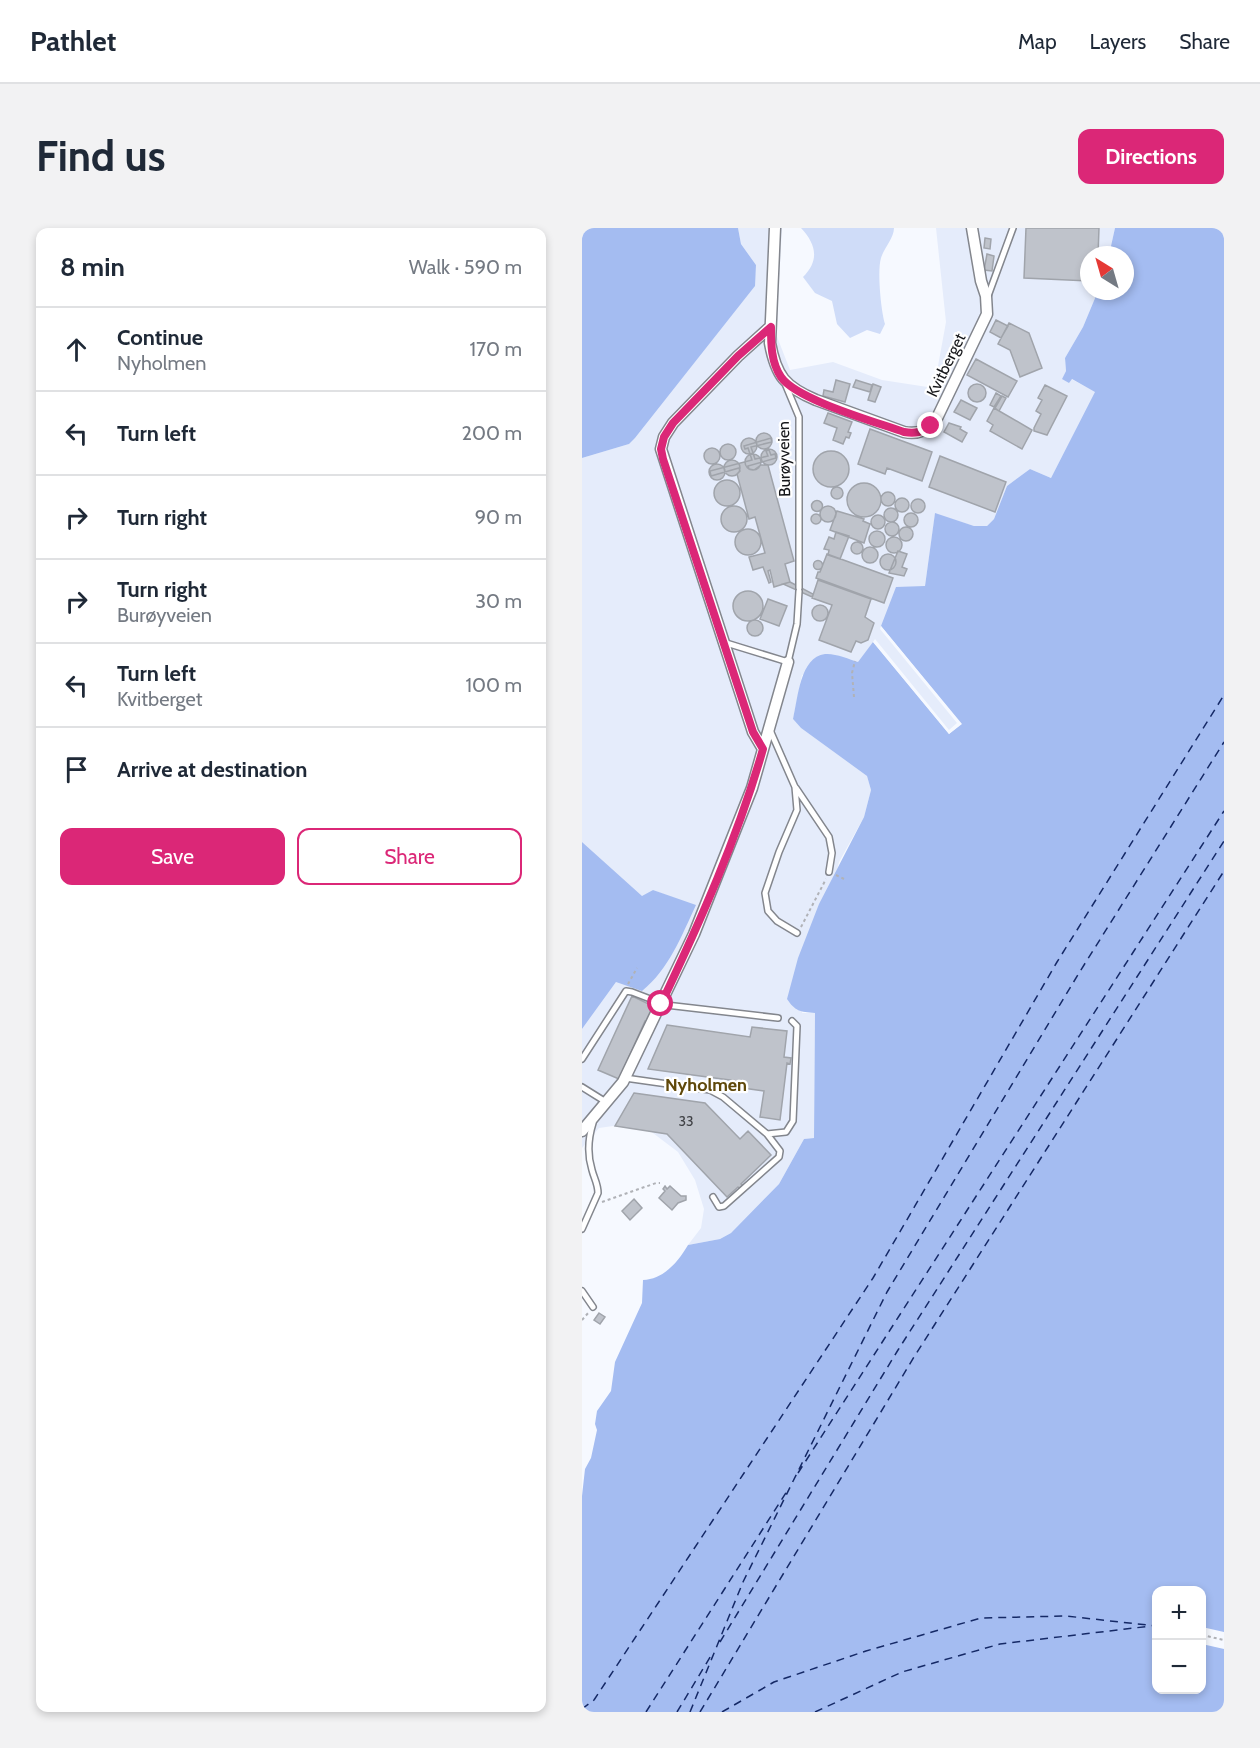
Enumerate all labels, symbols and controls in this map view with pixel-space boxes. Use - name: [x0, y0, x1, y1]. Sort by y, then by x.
- text: Pathlet: [30, 24, 116, 58]
- text: Map: [1018, 29, 1057, 54]
- text: Layers: [1090, 29, 1146, 54]
- text: Share: [1179, 29, 1230, 54]
- button: Directions: [1078, 129, 1224, 184]
- text: Find us: [36, 130, 165, 182]
- north arrow: [1080, 246, 1134, 300]
- text: 8 min: [60, 251, 125, 283]
- text: Walk · 590 m: [409, 255, 522, 279]
- text: Continue: [117, 324, 203, 351]
- street label: Kvitberget: [922, 330, 970, 400]
- icon: ahead: [60, 333, 93, 366]
- text: 170 m: [470, 337, 522, 361]
- text: Nyholmen: [117, 351, 207, 375]
- route end: [917, 412, 943, 438]
- icon: left: [60, 417, 93, 450]
- text: Turn left: [117, 420, 196, 447]
- text: 200 m: [462, 421, 522, 445]
- street label: Burøyveien: [774, 421, 794, 497]
- icon: right: [60, 501, 93, 534]
- text: Turn right: [117, 504, 207, 531]
- text: 90 m: [475, 505, 522, 529]
- text: Turn right: [117, 576, 207, 603]
- icon: right: [60, 585, 93, 618]
- text: 30 m: [475, 589, 522, 613]
- text: Burøyveien: [117, 603, 212, 627]
- text: Turn left: [117, 660, 196, 687]
- icon: left: [60, 669, 93, 702]
- text: 100 m: [466, 673, 522, 697]
- text: Kvitberget: [117, 687, 203, 711]
- icon: arrive: [60, 753, 93, 786]
- text: Arrive at destination: [117, 756, 307, 783]
- button: Save: [60, 828, 285, 885]
- button: Share: [297, 828, 522, 885]
- route start: [647, 990, 673, 1016]
- district label: Nyholmen: [665, 1074, 747, 1096]
- house number: 33: [678, 1112, 694, 1130]
- map controls: [1152, 1586, 1206, 1694]
- button: +: [1152, 1586, 1206, 1640]
- button: −: [1152, 1640, 1206, 1694]

